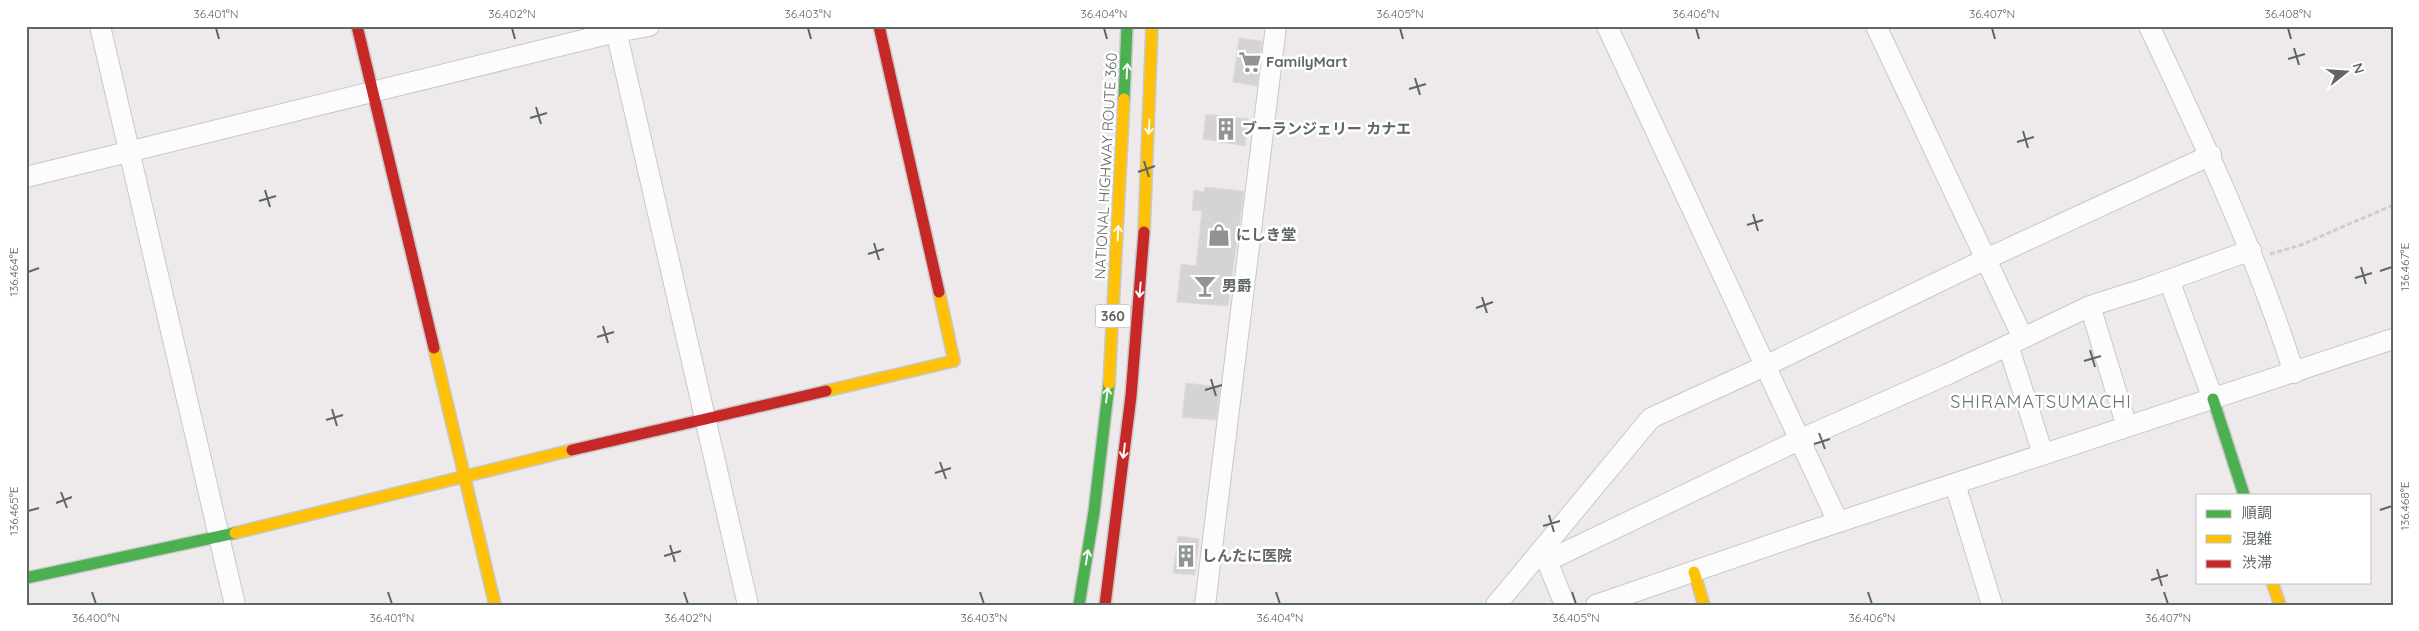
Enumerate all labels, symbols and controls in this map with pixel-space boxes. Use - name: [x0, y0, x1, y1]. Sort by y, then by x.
- text: 36.401°N: [193, 6, 239, 21]
- text: 36.402°N: [488, 6, 536, 21]
- text: 36.403°N: [784, 6, 832, 21]
- text: 36.404°N: [1080, 6, 1128, 21]
- text: 36.405°N: [1376, 6, 1424, 21]
- text: 36.406°N: [1672, 6, 1720, 21]
- text: 36.407°N: [1969, 6, 2015, 21]
- text: 36.408°N: [2264, 6, 2312, 21]
- north arrow: [2322, 48, 2372, 98]
- supermarket icon: FamilyMart: [1237, 49, 1263, 75]
- street label: NATIONAL HIGHWAY ROUTE 360: [1090, 52, 1121, 280]
- place label: FamilyMart: [1266, 52, 1348, 71]
- text: N: [2348, 61, 2369, 76]
- one-way arrow: [1122, 63, 1131, 79]
- building icon: ブーランジェリー カナエ: [1213, 116, 1239, 142]
- one-way arrow: [1145, 119, 1154, 135]
- place label: ブーランジェリー カナエ: [1242, 119, 1411, 138]
- shop icon: にしき堂: [1206, 222, 1232, 248]
- place label: にしき堂: [1236, 225, 1296, 244]
- one-way arrow: [1114, 226, 1123, 242]
- text: 136.467°E: [2397, 242, 2412, 291]
- text: 136.464°E: [6, 247, 21, 297]
- bar icon: 男爵: [1192, 273, 1218, 299]
- place label: 男爵: [1222, 276, 1252, 295]
- one-way arrow: [1135, 281, 1144, 297]
- road number: 360: [1096, 304, 1130, 328]
- one-way arrow: [1102, 388, 1112, 404]
- district label: SHIRAMATSUMACHI: [1950, 390, 2132, 413]
- one-way arrow: [1119, 443, 1129, 459]
- text: 136.468°E: [2397, 481, 2412, 531]
- text: 136.465°E: [6, 486, 21, 536]
- legend: [2196, 494, 2372, 584]
- text: 順調: [2242, 503, 2272, 522]
- text: 混雑: [2242, 529, 2272, 548]
- building icon: しんたに医院: [1173, 543, 1199, 569]
- place label: しんたに医院: [1202, 546, 1292, 565]
- one-way arrow: [1082, 549, 1092, 565]
- text: 渋滞: [2242, 553, 2272, 572]
- text: 36.400°N: [72, 610, 120, 625]
- text: 36.401°N: [369, 610, 415, 625]
- text: 36.402°N: [664, 610, 712, 625]
- text: 36.403°N: [960, 610, 1008, 625]
- text: 36.404°N: [1256, 610, 1304, 625]
- text: 36.405°N: [1552, 610, 1600, 625]
- text: 36.406°N: [1848, 610, 1896, 625]
- text: 36.407°N: [2145, 610, 2191, 625]

